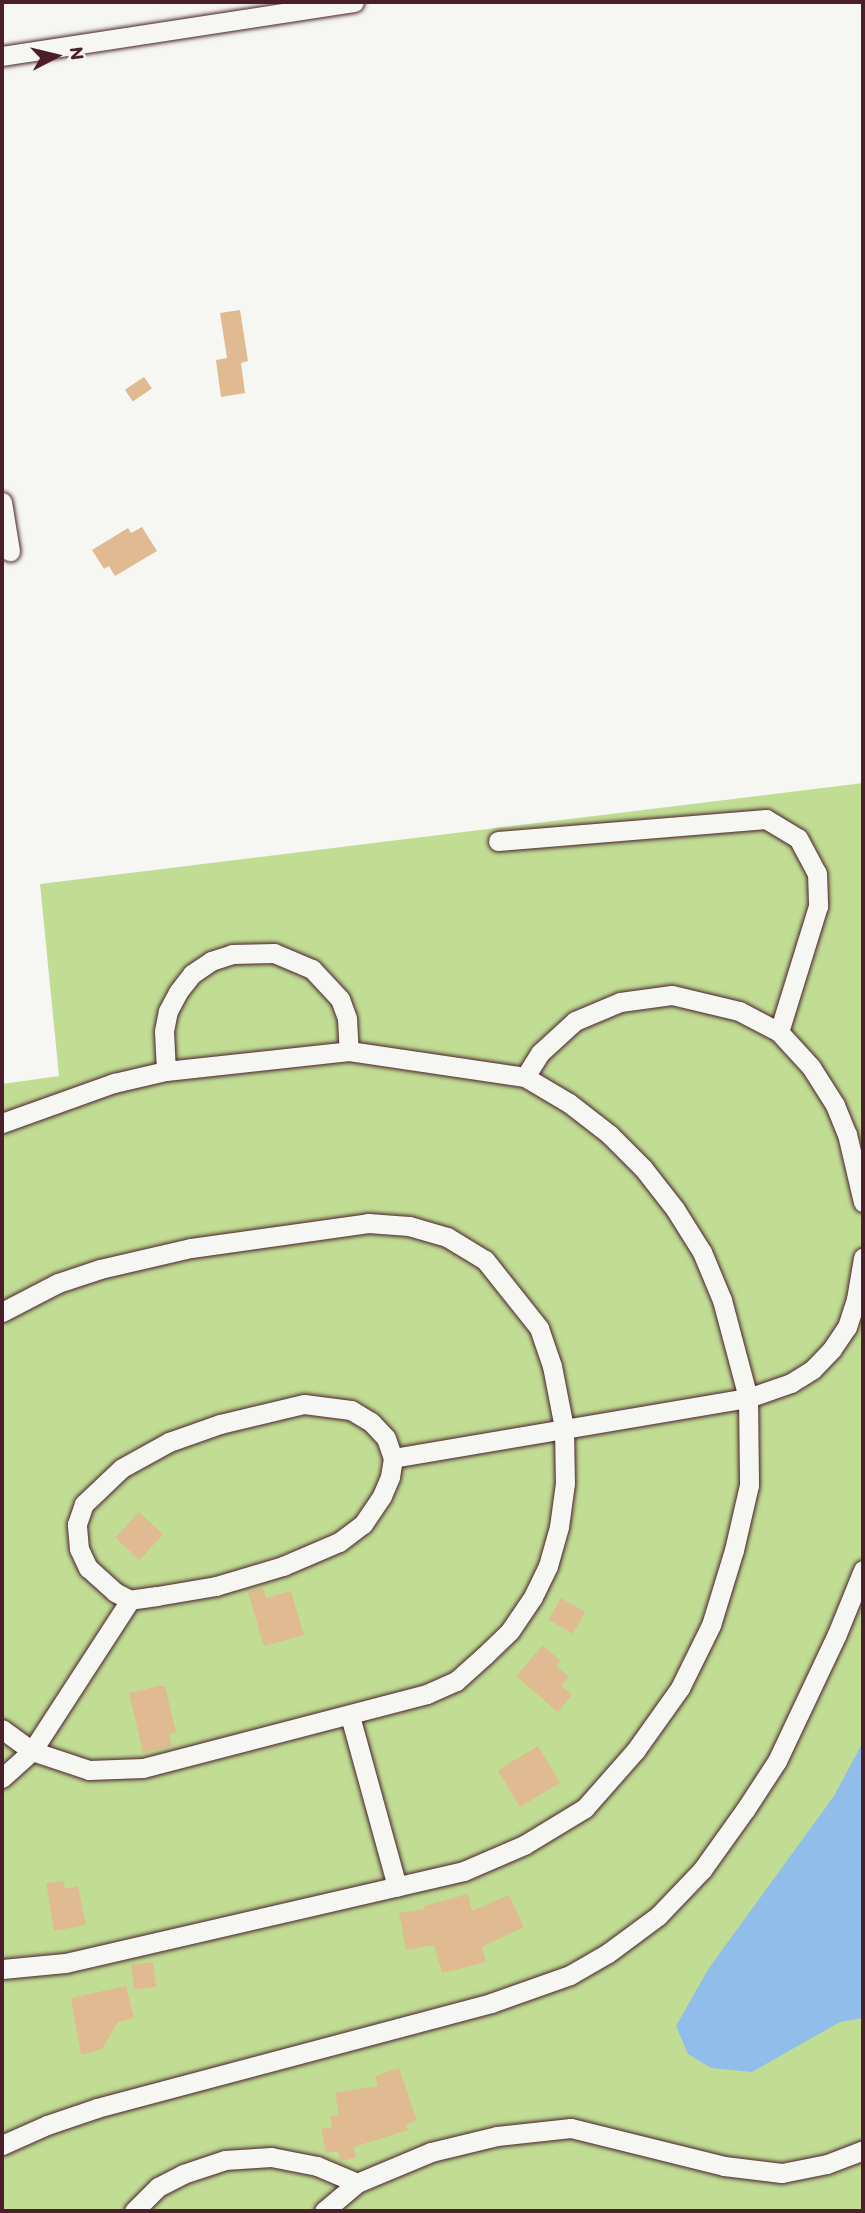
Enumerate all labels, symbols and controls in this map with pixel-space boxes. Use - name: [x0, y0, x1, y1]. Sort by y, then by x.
- north arrow: [21, 21, 91, 91]
- text: N: [65, 46, 90, 61]

